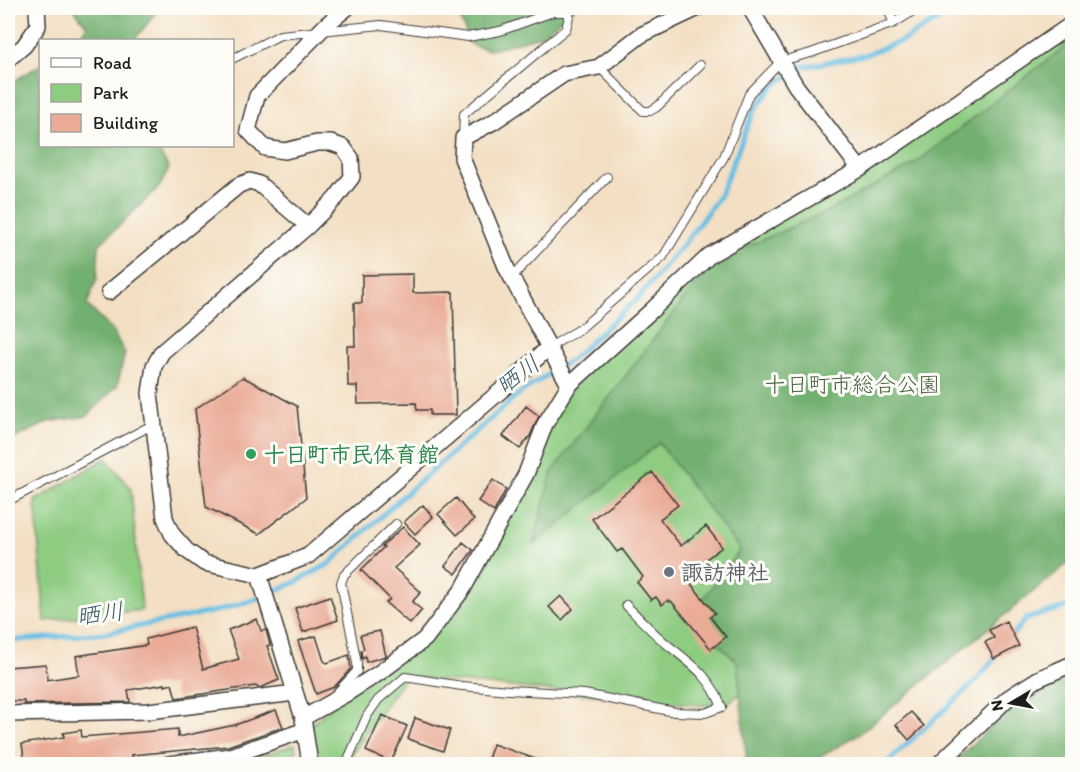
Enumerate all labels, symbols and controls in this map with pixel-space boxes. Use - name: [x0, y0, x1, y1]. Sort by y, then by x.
- legend: [39, 39, 234, 147]
- text: Road: [93, 52, 132, 74]
- text: Park: [93, 82, 128, 104]
- text: Building: [93, 112, 159, 134]
- water label: 晒川: [490, 349, 546, 401]
- park label: 十日町市総合公園: [764, 371, 940, 398]
- place label: 十日町市民体育館: [263, 441, 439, 468]
- marker: 十日町市民体育館: [244, 447, 258, 461]
- place label: 諏訪神社: [681, 559, 769, 586]
- marker: 諏訪神社: [662, 565, 676, 579]
- water label: 晒川: [74, 596, 126, 631]
- north arrow: [981, 673, 1041, 733]
- text: N: [986, 699, 1007, 712]

